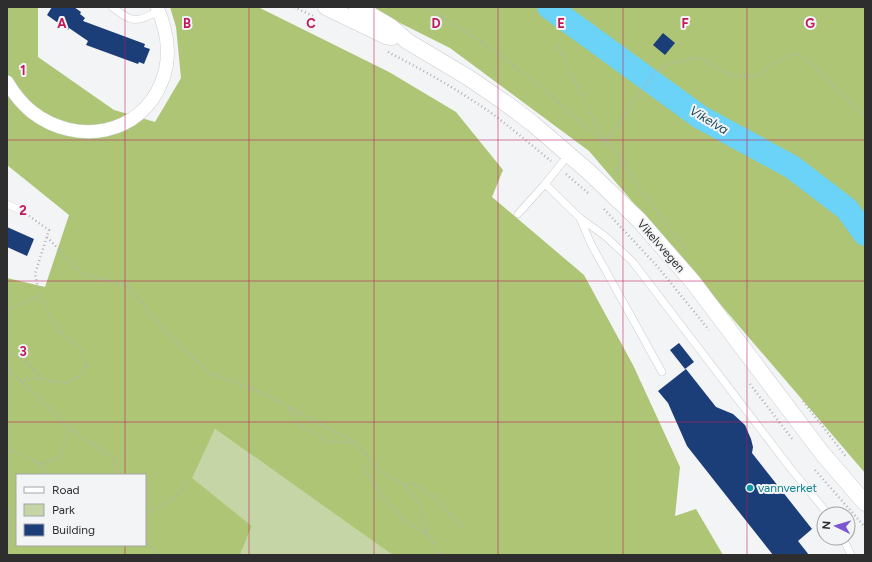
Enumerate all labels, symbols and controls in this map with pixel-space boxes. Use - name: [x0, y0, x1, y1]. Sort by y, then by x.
- text: A: [57, 16, 67, 31]
- text: B: [183, 16, 191, 31]
- text: C: [306, 16, 316, 31]
- text: D: [431, 16, 441, 31]
- text: E: [557, 16, 565, 31]
- text: F: [681, 16, 689, 31]
- text: G: [805, 16, 815, 31]
- text: 1: [20, 63, 26, 78]
- water label: Vikelva: [687, 103, 731, 138]
- text: 2: [19, 203, 27, 218]
- street label: Vikelvvegen: [634, 217, 688, 275]
- text: 3: [19, 344, 27, 359]
- legend: [16, 474, 146, 546]
- place label: vannverket: [758, 481, 817, 495]
- text: Road: [52, 483, 80, 497]
- marker: vannverket: [745, 483, 755, 493]
- text: Park: [52, 503, 75, 517]
- north arrow: [816, 506, 856, 546]
- text: N: [820, 520, 833, 530]
- text: Building: [52, 523, 95, 537]

